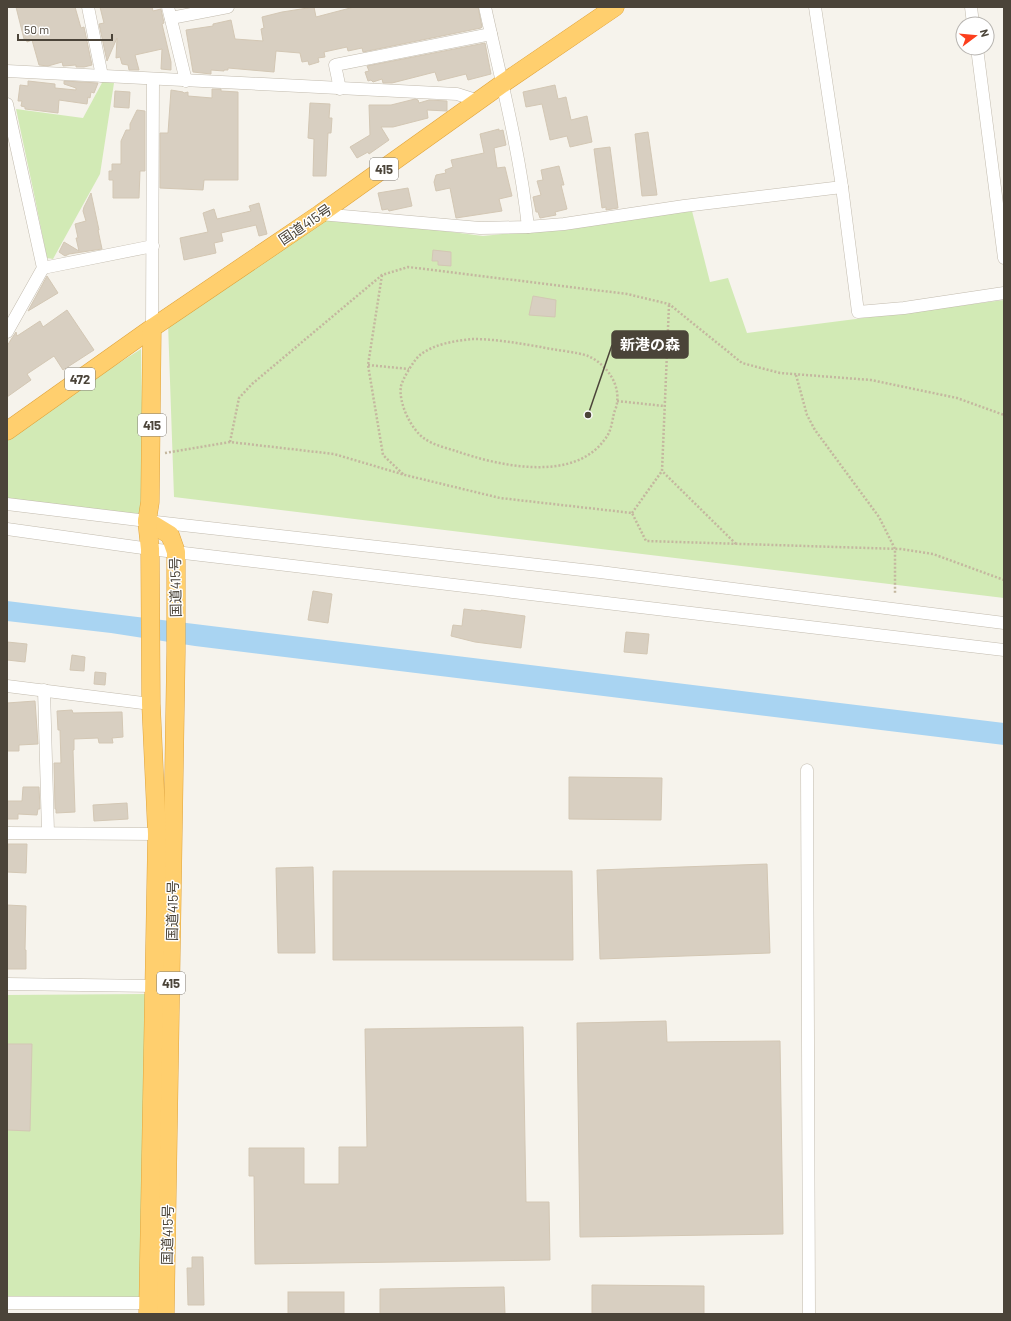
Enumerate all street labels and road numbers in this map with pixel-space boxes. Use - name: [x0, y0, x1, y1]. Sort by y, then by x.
- road number: 415: [370, 158, 398, 180]
- street label: 国道415号: [275, 200, 335, 248]
- road number: 472: [65, 368, 95, 390]
- road number: 415: [138, 414, 166, 436]
- street label: 国道415号: [166, 557, 184, 617]
- street label: 国道415号: [163, 881, 181, 941]
- road number: 415: [157, 972, 185, 994]
- street label: 国道415号: [158, 1205, 176, 1265]

